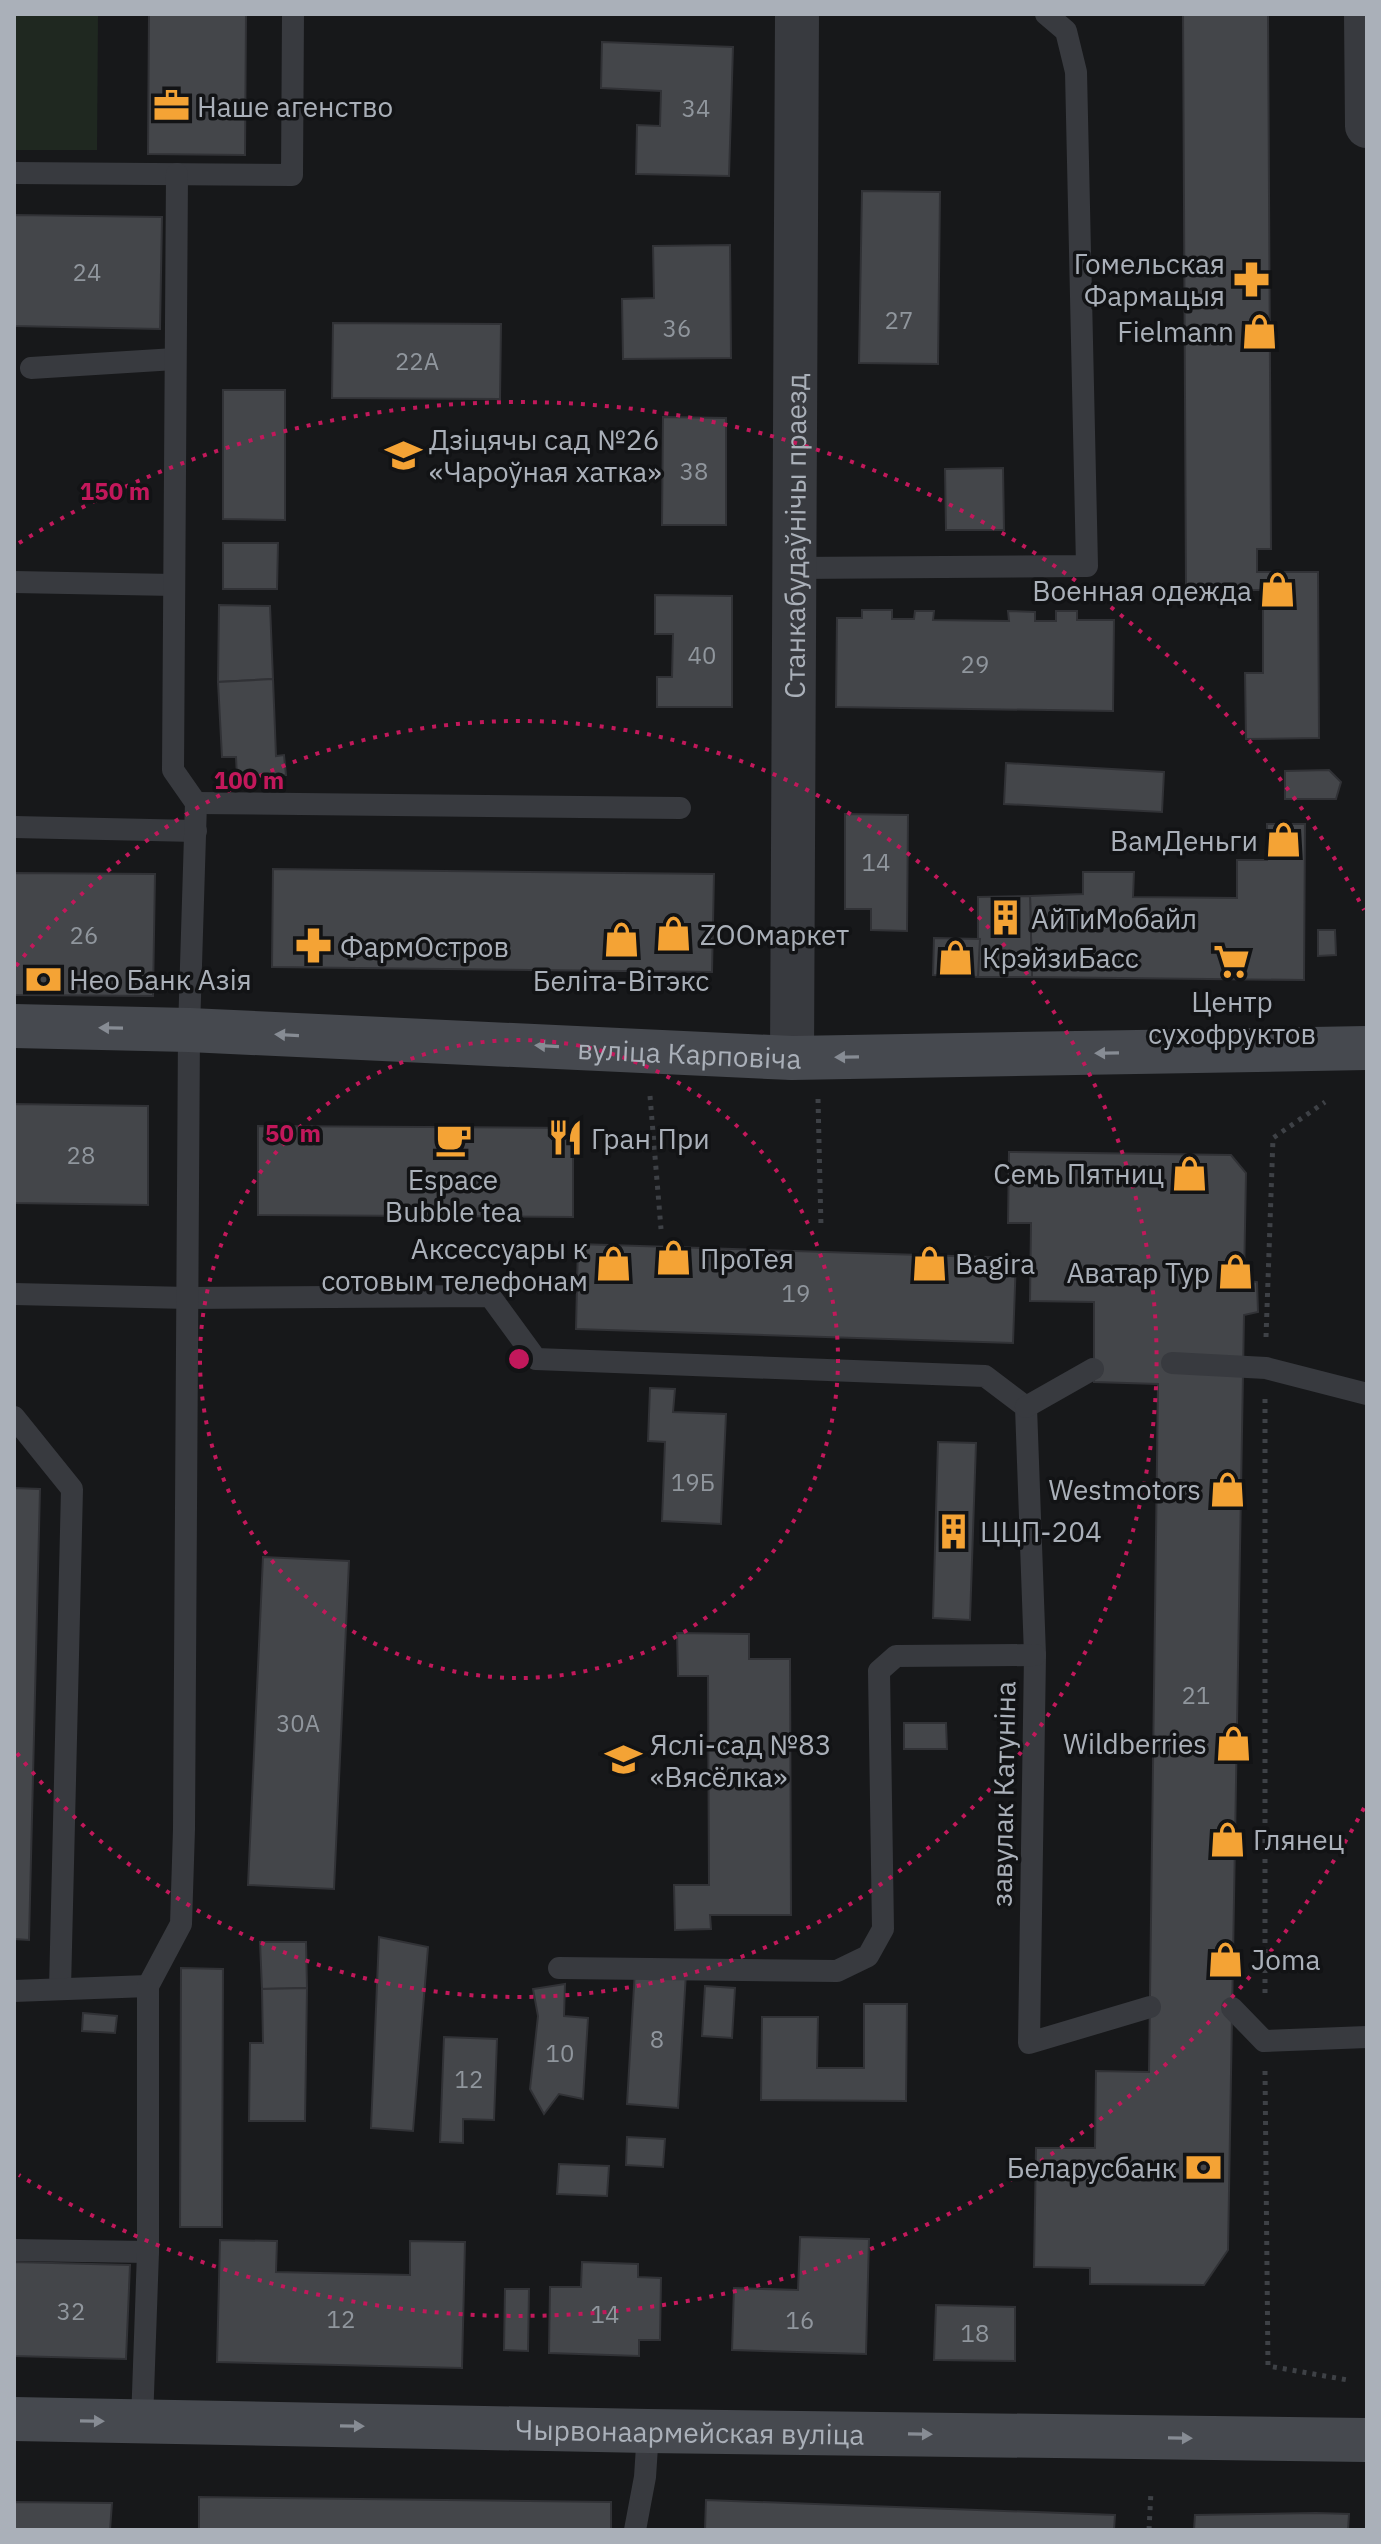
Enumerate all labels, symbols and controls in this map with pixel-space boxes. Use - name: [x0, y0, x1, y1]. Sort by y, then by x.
- office icon: Наше агенство: [152, 87, 190, 125]
- place label: Наше агенство: [197, 88, 393, 125]
- house number: 34: [682, 92, 710, 124]
- place label: Гомельская Фармацыя: [1074, 245, 1225, 314]
- house number: 24: [73, 256, 101, 288]
- pharmacy icon: Гомельская Фармацыя: [1232, 260, 1270, 298]
- house number: 27: [885, 304, 913, 336]
- house number: 36: [663, 312, 691, 344]
- shop icon: Fielmann: [1241, 312, 1279, 350]
- place label: Fielmann: [1117, 313, 1234, 350]
- house number: 22А: [395, 345, 439, 377]
- street label: Станкабудаўнічы праезд: [775, 373, 814, 699]
- place label: Дзіцячы сад №26 «Чароўная хатка»: [429, 421, 662, 490]
- school or university icon: Дзіцячы сад №26 «Чароўная хатка»: [384, 436, 422, 474]
- house number: 38: [680, 455, 708, 487]
- text: 150 m: [80, 475, 150, 507]
- shop icon: Военная одежда: [1259, 571, 1297, 609]
- place label: Военная одежда: [1032, 572, 1252, 609]
- house number: 40: [688, 639, 716, 671]
- house number: 29: [961, 648, 989, 680]
- text: 100 m: [214, 764, 284, 796]
- shop icon: ВамДеньги: [1265, 821, 1303, 859]
- place label: ВамДеньги: [1110, 822, 1258, 859]
- house number: 14: [862, 846, 890, 878]
- building icon: АйТиМобайл: [986, 899, 1024, 937]
- place label: АйТиМобайл: [1031, 900, 1197, 937]
- shop icon: ZOOмаркет: [655, 915, 693, 953]
- place label: ZOOмаркет: [700, 916, 849, 953]
- house number: 26: [70, 919, 98, 951]
- shop icon: Беліта-Вітэкс: [602, 921, 640, 959]
- pharmacy icon: ФармОстров: [295, 927, 333, 965]
- place label: ФармОстров: [340, 928, 509, 965]
- shop icon: КрэйзиБасс: [937, 938, 975, 976]
- place label: КрэйзиБасс: [982, 939, 1139, 976]
- supermarket icon: Центр сухофруктов: [1213, 942, 1251, 980]
- bank icon: Нео Банк Азія: [24, 960, 62, 998]
- place label: Нео Банк Азія: [69, 961, 252, 998]
- place label: Беліта-Вітэкс: [533, 962, 709, 999]
- place label: Центр сухофруктов: [1148, 983, 1316, 1052]
- one-way arrow: [98, 1022, 123, 1034]
- one-way arrow: [274, 1028, 299, 1041]
- street label: вуліца Карповіча: [577, 1030, 802, 1077]
- one-way arrow: [533, 1040, 559, 1053]
- one-way arrow: [1094, 1047, 1119, 1059]
- one-way arrow: [834, 1051, 859, 1063]
- text: 50 m: [265, 1117, 321, 1149]
- restaurant icon: Гран При: [546, 1119, 584, 1157]
- cafe icon: Espace Bubble tea: [434, 1120, 472, 1158]
- place label: Гран При: [591, 1120, 710, 1157]
- house number: 28: [67, 1139, 95, 1171]
- shop icon: Семь Пятниц: [1171, 1154, 1209, 1192]
- place label: Семь Пятниц: [993, 1155, 1164, 1192]
- place label: Espace Bubble tea: [385, 1161, 521, 1230]
- place label: Аксессуары к сотовым телефонам: [321, 1230, 588, 1299]
- shop icon: ПроТея: [655, 1239, 693, 1277]
- place label: ПроТея: [700, 1240, 794, 1277]
- shop icon: Bagira: [910, 1244, 948, 1282]
- shop icon: Аксессуары к сотовым телефонам: [595, 1245, 633, 1283]
- place label: Bagira: [955, 1245, 1035, 1282]
- shop icon: Аватар Тур: [1217, 1253, 1255, 1291]
- place label: Аватар Тур: [1066, 1254, 1210, 1291]
- house number: 19: [782, 1277, 810, 1309]
- centre of rings: [505, 1345, 533, 1373]
- house number: 19Б: [671, 1466, 715, 1498]
- shop icon: Westmotors: [1208, 1470, 1246, 1508]
- place label: Westmotors: [1048, 1471, 1201, 1508]
- building icon: ЦЦП-204: [935, 1512, 973, 1550]
- place label: ЦЦП-204: [980, 1513, 1102, 1550]
- house number: 21: [1182, 1679, 1210, 1711]
- street label: завулак Катуніна: [983, 1681, 1023, 1907]
- house number: 30А: [276, 1707, 320, 1739]
- shop icon: Wildberries: [1214, 1724, 1252, 1762]
- place label: Wildberries: [1063, 1725, 1207, 1762]
- place label: Яслі-сад №83 «Вясёлка»: [650, 1726, 832, 1795]
- school or university icon: Яслі-сад №83 «Вясёлка»: [605, 1741, 643, 1779]
- shop icon: Глянец: [1208, 1820, 1246, 1858]
- place label: Глянец: [1253, 1821, 1345, 1858]
- shop icon: Joma: [1206, 1940, 1244, 1978]
- place label: Joma: [1251, 1941, 1320, 1978]
- house number: 8: [650, 2023, 664, 2055]
- house number: 10: [546, 2037, 574, 2069]
- house number: 12: [455, 2063, 483, 2095]
- bank icon: Беларусбанк: [1184, 2148, 1222, 2186]
- place label: Беларусбанк: [1007, 2149, 1177, 2186]
- house number: 32: [57, 2295, 85, 2327]
- house number: 14: [591, 2298, 619, 2330]
- house number: 12: [327, 2303, 355, 2335]
- house number: 16: [786, 2304, 814, 2336]
- house number: 18: [961, 2317, 989, 2349]
- street label: Чырвонаармейская вуліца: [515, 2410, 865, 2452]
- one-way arrow: [80, 2415, 105, 2428]
- one-way arrow: [340, 2420, 365, 2432]
- one-way arrow: [908, 2428, 933, 2441]
- one-way arrow: [1168, 2431, 1193, 2444]

